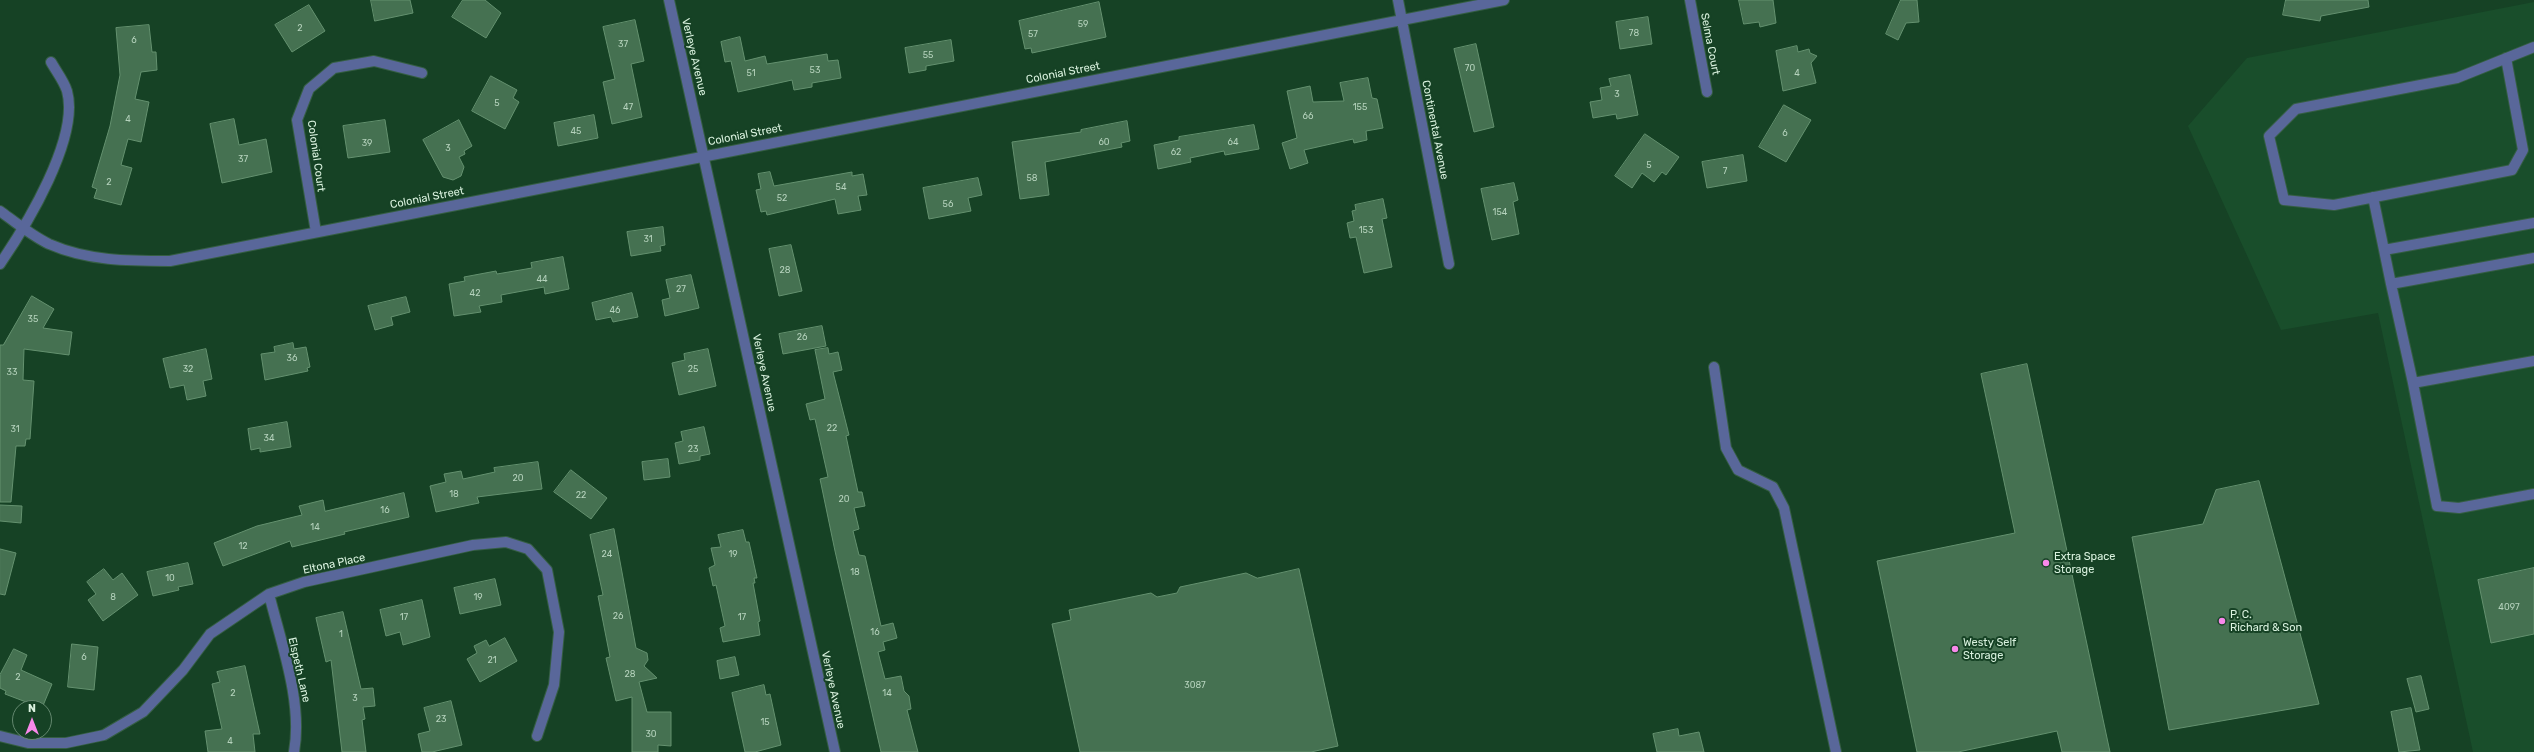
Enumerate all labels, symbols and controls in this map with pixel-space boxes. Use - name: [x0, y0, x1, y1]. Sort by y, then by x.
- street label: Selma Court: [1698, 12, 1722, 76]
- street label: Verleye Avenue: [679, 17, 709, 97]
- house number: 59: [1078, 19, 1088, 29]
- house number: 2: [297, 23, 303, 33]
- house number: 78: [1629, 28, 1639, 38]
- house number: 57: [1028, 29, 1038, 39]
- house number: 6: [131, 35, 137, 45]
- house number: 37: [618, 39, 628, 49]
- house number: 55: [923, 50, 933, 60]
- street label: Colonial Street: [1025, 59, 1101, 87]
- house number: 70: [1465, 63, 1475, 73]
- house number: 53: [810, 65, 820, 75]
- house number: 51: [746, 68, 756, 78]
- house number: 4: [1794, 68, 1800, 78]
- street label: Continental Avenue: [1419, 79, 1451, 181]
- house number: 3: [1614, 89, 1620, 99]
- house number: 5: [494, 98, 500, 108]
- house number: 47: [623, 102, 633, 112]
- house number: 155: [1353, 102, 1367, 112]
- house number: 66: [1303, 111, 1313, 121]
- house number: 4: [125, 114, 131, 124]
- street label: Colonial Court: [304, 119, 328, 193]
- street label: Colonial Street: [707, 121, 783, 149]
- house number: 45: [571, 126, 581, 136]
- house number: 6: [1782, 128, 1788, 138]
- house number: 60: [1098, 137, 1110, 147]
- house number: 64: [1227, 137, 1239, 147]
- house number: 39: [362, 138, 372, 148]
- house number: 3: [445, 143, 451, 153]
- house number: 62: [1171, 147, 1181, 157]
- house number: 37: [238, 154, 248, 164]
- house number: 5: [1646, 160, 1652, 170]
- house number: 7: [1723, 166, 1727, 176]
- house number: 58: [1026, 173, 1038, 183]
- house number: 2: [106, 177, 112, 187]
- house number: 54: [836, 182, 846, 192]
- street label: Colonial Street: [389, 184, 465, 212]
- house number: 52: [777, 193, 787, 203]
- house number: 56: [943, 199, 953, 209]
- house number: 154: [1493, 207, 1507, 217]
- house number: 153: [1359, 225, 1373, 235]
- house number: 31: [643, 234, 653, 244]
- house number: 28: [779, 265, 791, 275]
- house number: 44: [536, 274, 548, 284]
- house number: 27: [676, 284, 686, 294]
- house number: 42: [470, 288, 480, 298]
- house number: 46: [609, 305, 621, 315]
- house number: 35: [28, 314, 38, 324]
- house number: 26: [797, 332, 807, 342]
- street label: Verleye Avenue: [749, 333, 779, 413]
- house number: 36: [287, 353, 297, 363]
- house number: 32: [183, 364, 193, 374]
- house number: 25: [688, 364, 698, 374]
- house number: 33: [7, 367, 17, 377]
- house number: 22: [827, 423, 837, 433]
- house number: 31: [10, 424, 20, 434]
- house number: 34: [264, 433, 274, 443]
- house number: 23: [688, 444, 698, 454]
- house number: 20: [513, 473, 523, 483]
- house number: 18: [449, 489, 459, 499]
- house number: 22: [576, 490, 586, 500]
- house number: 20: [839, 494, 849, 504]
- house number: 16: [380, 505, 390, 515]
- house number: 14: [310, 522, 320, 532]
- house number: 12: [238, 541, 248, 551]
- house number: 24: [602, 549, 612, 559]
- house number: 19: [728, 549, 738, 559]
- place label: Extra Space Storage: [2054, 550, 2115, 576]
- street label: Eltona Place: [302, 551, 366, 577]
- marker: Extra Space Storage: [2041, 558, 2051, 568]
- house number: 18: [850, 567, 860, 577]
- house number: 10: [165, 573, 175, 583]
- house number: 8: [110, 592, 116, 602]
- house number: 19: [473, 592, 483, 602]
- house number: 4097: [2498, 602, 2520, 612]
- place label: P. C. Richard & Son: [2230, 608, 2302, 634]
- house number: 26: [613, 611, 623, 621]
- house number: 17: [400, 612, 408, 622]
- house number: 17: [738, 612, 746, 622]
- marker: P. C. Richard & Son: [2217, 616, 2227, 626]
- house number: 16: [870, 627, 880, 637]
- house number: 1: [339, 629, 343, 639]
- street label: Elspeth Lane: [285, 636, 313, 704]
- place label: Westy Self Storage: [1963, 636, 2016, 662]
- marker: Westy Self Storage: [1950, 644, 1960, 654]
- street label: Verleye Avenue: [818, 650, 848, 730]
- house number: 6: [81, 652, 87, 662]
- house number: 21: [487, 655, 497, 665]
- house number: 28: [624, 669, 636, 679]
- house number: 2: [15, 672, 21, 682]
- house number: 3087: [1184, 680, 1206, 690]
- house number: 2: [230, 688, 236, 698]
- house number: 14: [882, 688, 892, 698]
- house number: 3: [352, 693, 358, 703]
- north arrow: [12, 700, 52, 740]
- text: N: [28, 702, 36, 715]
- house number: 23: [436, 714, 446, 724]
- house number: 15: [760, 717, 770, 727]
- house number: 30: [645, 729, 657, 739]
- house number: 4: [227, 736, 233, 746]

